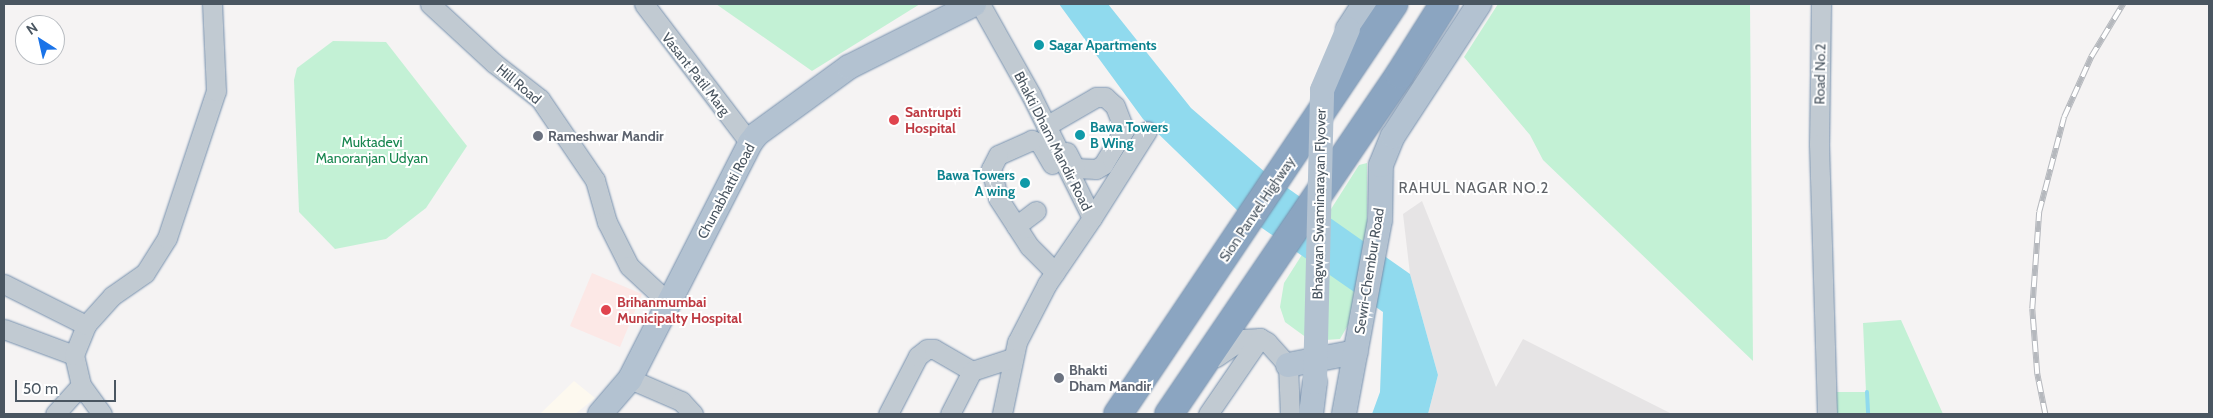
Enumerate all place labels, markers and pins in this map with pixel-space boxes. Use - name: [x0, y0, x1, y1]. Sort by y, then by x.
- place label: Sagar Apartments: [1049, 37, 1157, 53]
- marker: Sagar Apartments: [1033, 39, 1045, 51]
- place label: Santrupti Hospital: [905, 104, 961, 136]
- marker: Santrupti Hospital: [887, 113, 901, 127]
- place label: Bawa Towers B Wing: [1090, 119, 1168, 152]
- place label: Rameshwar Mandir: [548, 128, 664, 144]
- marker: Bawa Towers B Wing: [1074, 129, 1086, 141]
- marker: Rameshwar Mandir: [532, 130, 544, 142]
- place label: Bawa Towers A wing: [937, 167, 1015, 200]
- marker: Bawa Towers A wing: [1019, 177, 1031, 189]
- place label: Brihanmumbai Municipalty Hospital: [617, 294, 742, 326]
- marker: Brihanmumbai Municipalty Hospital: [599, 303, 613, 317]
- place label: Bhakti Dham Mandir: [1069, 362, 1151, 394]
- marker: Bhakti Dham Mandir: [1053, 372, 1065, 384]

